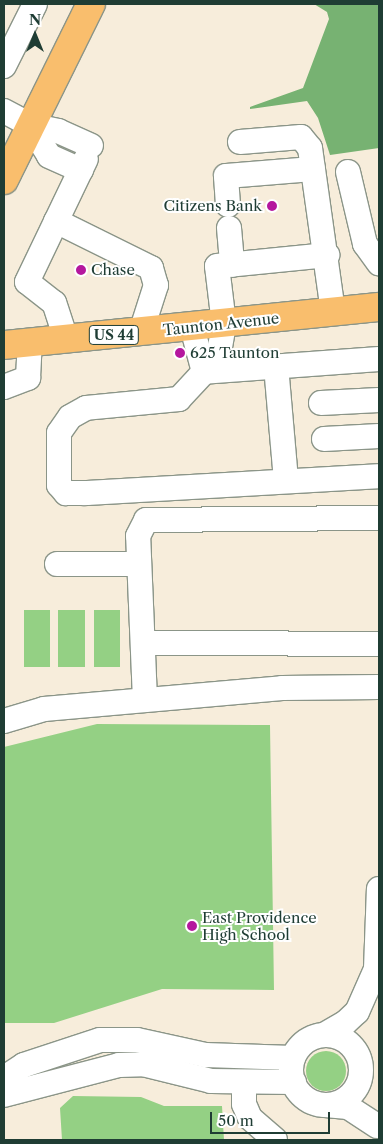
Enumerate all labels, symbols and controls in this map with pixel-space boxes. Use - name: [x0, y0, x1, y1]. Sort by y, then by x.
- north arrow: [10, 10, 60, 60]
- text: N: [29, 11, 41, 29]
- place label: Citizens Bank: [163, 197, 262, 215]
- marker: Citizens Bank: [266, 200, 278, 212]
- place label: Chase: [91, 261, 135, 279]
- marker: Chase: [75, 264, 87, 276]
- street label: Taunton Avenue: [162, 309, 280, 339]
- road number: US 44: [88, 324, 140, 346]
- place label: 625 Taunton: [190, 344, 280, 362]
- marker: 625 Taunton: [174, 347, 186, 359]
- place label: East Providence High School: [202, 908, 317, 943]
- marker: East Providence High School: [186, 920, 198, 932]
- scale bar: [213, 1102, 333, 1134]
- text: 50 m: [218, 1111, 254, 1130]

